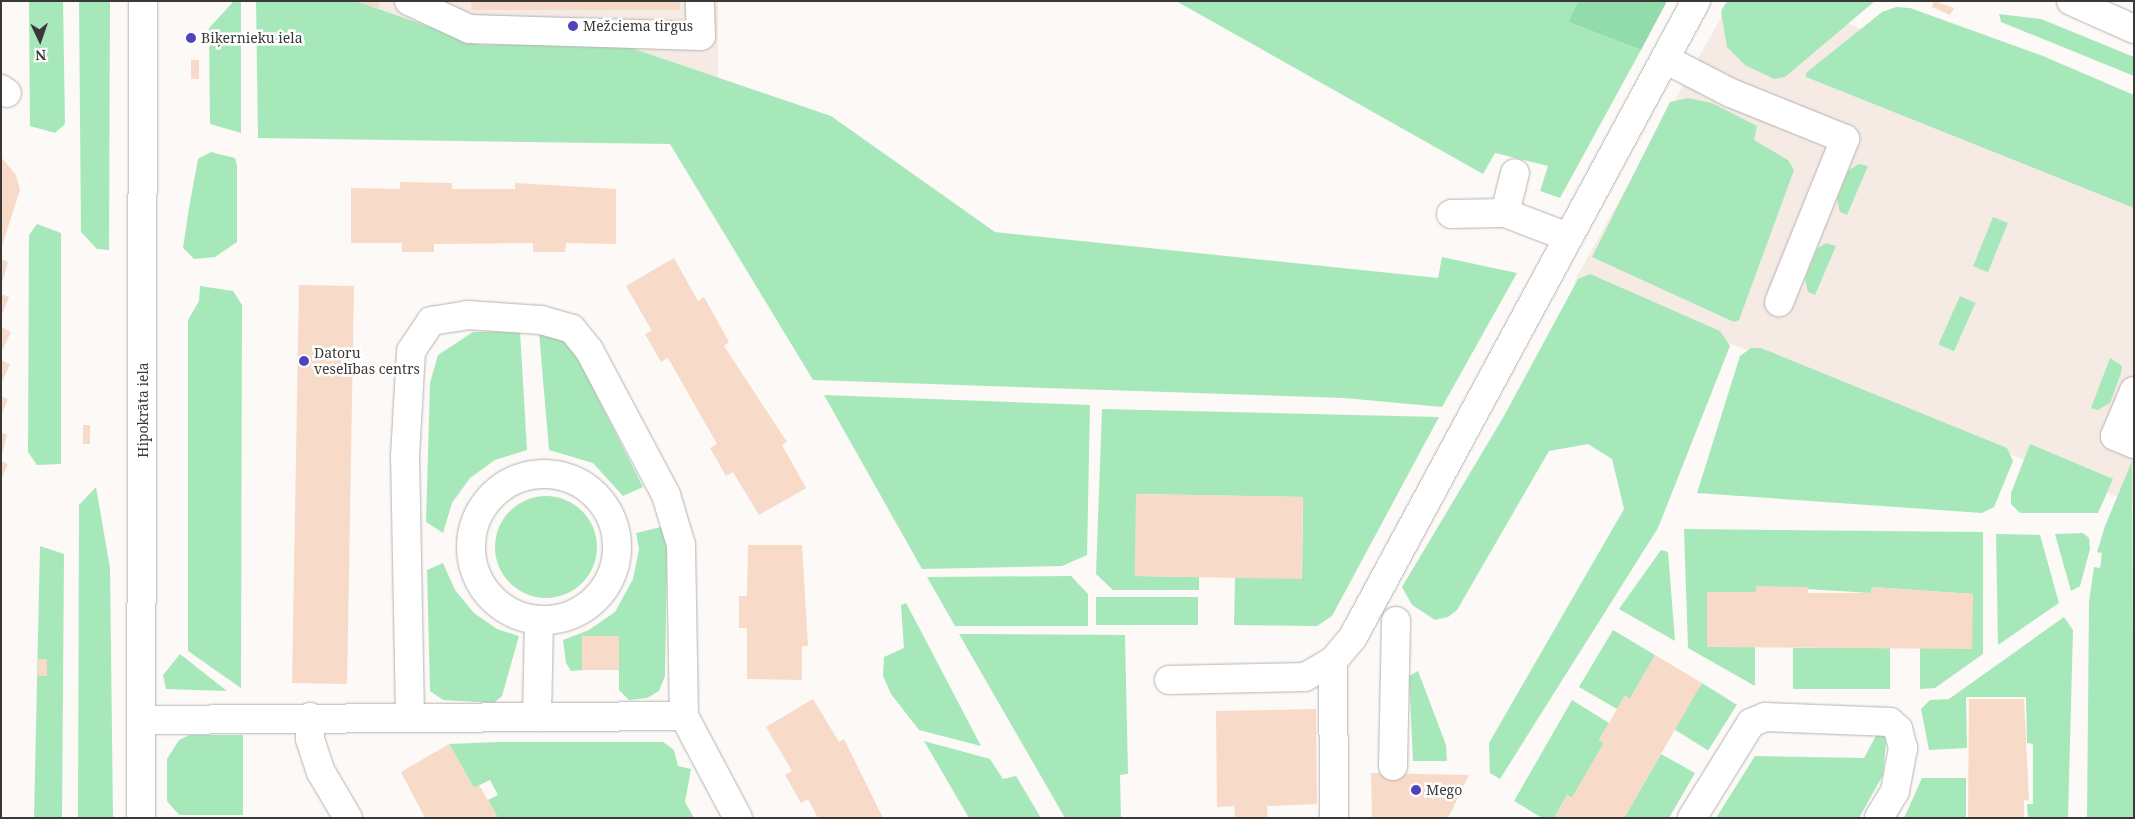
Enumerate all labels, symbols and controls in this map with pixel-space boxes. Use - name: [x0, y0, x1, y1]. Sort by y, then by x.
- north arrow: [15, 15, 65, 65]
- place label: Mežciema tirgus: [583, 18, 693, 34]
- marker: Mežciema tirgus: [567, 20, 579, 32]
- place label: Biķernieku iela: [201, 30, 303, 46]
- marker: Biķernieku iela: [185, 32, 197, 44]
- text: N: [35, 46, 47, 65]
- place label: Datoru veselības centrs: [314, 345, 420, 378]
- marker: Datoru veselības centrs: [298, 355, 310, 367]
- street label: Hipokrāta iela: [135, 362, 151, 458]
- place label: Mego: [1426, 782, 1462, 798]
- marker: Mego: [1410, 784, 1422, 796]

